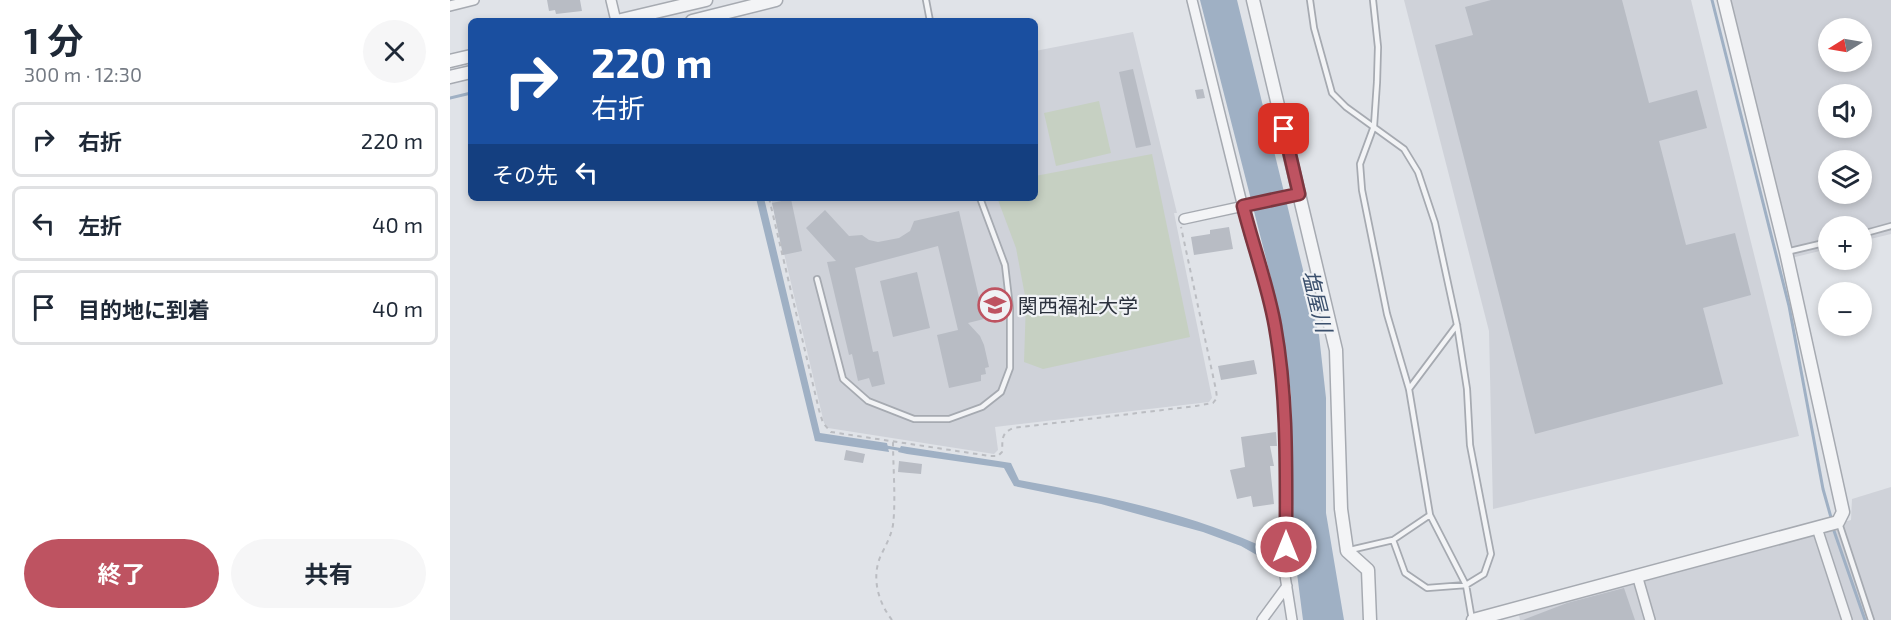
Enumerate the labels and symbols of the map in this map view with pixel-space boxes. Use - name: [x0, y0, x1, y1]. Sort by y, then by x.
- north arrow: [1818, 18, 1872, 72]
- pin: [1258, 103, 1309, 154]
- water label: 塩屋川: [1298, 267, 1338, 337]
- school or university icon: 関西福祉大学: [977, 287, 1013, 323]
- place label: 関西福祉大学: [1018, 293, 1138, 317]
- position arrow: [1254, 515, 1318, 579]

